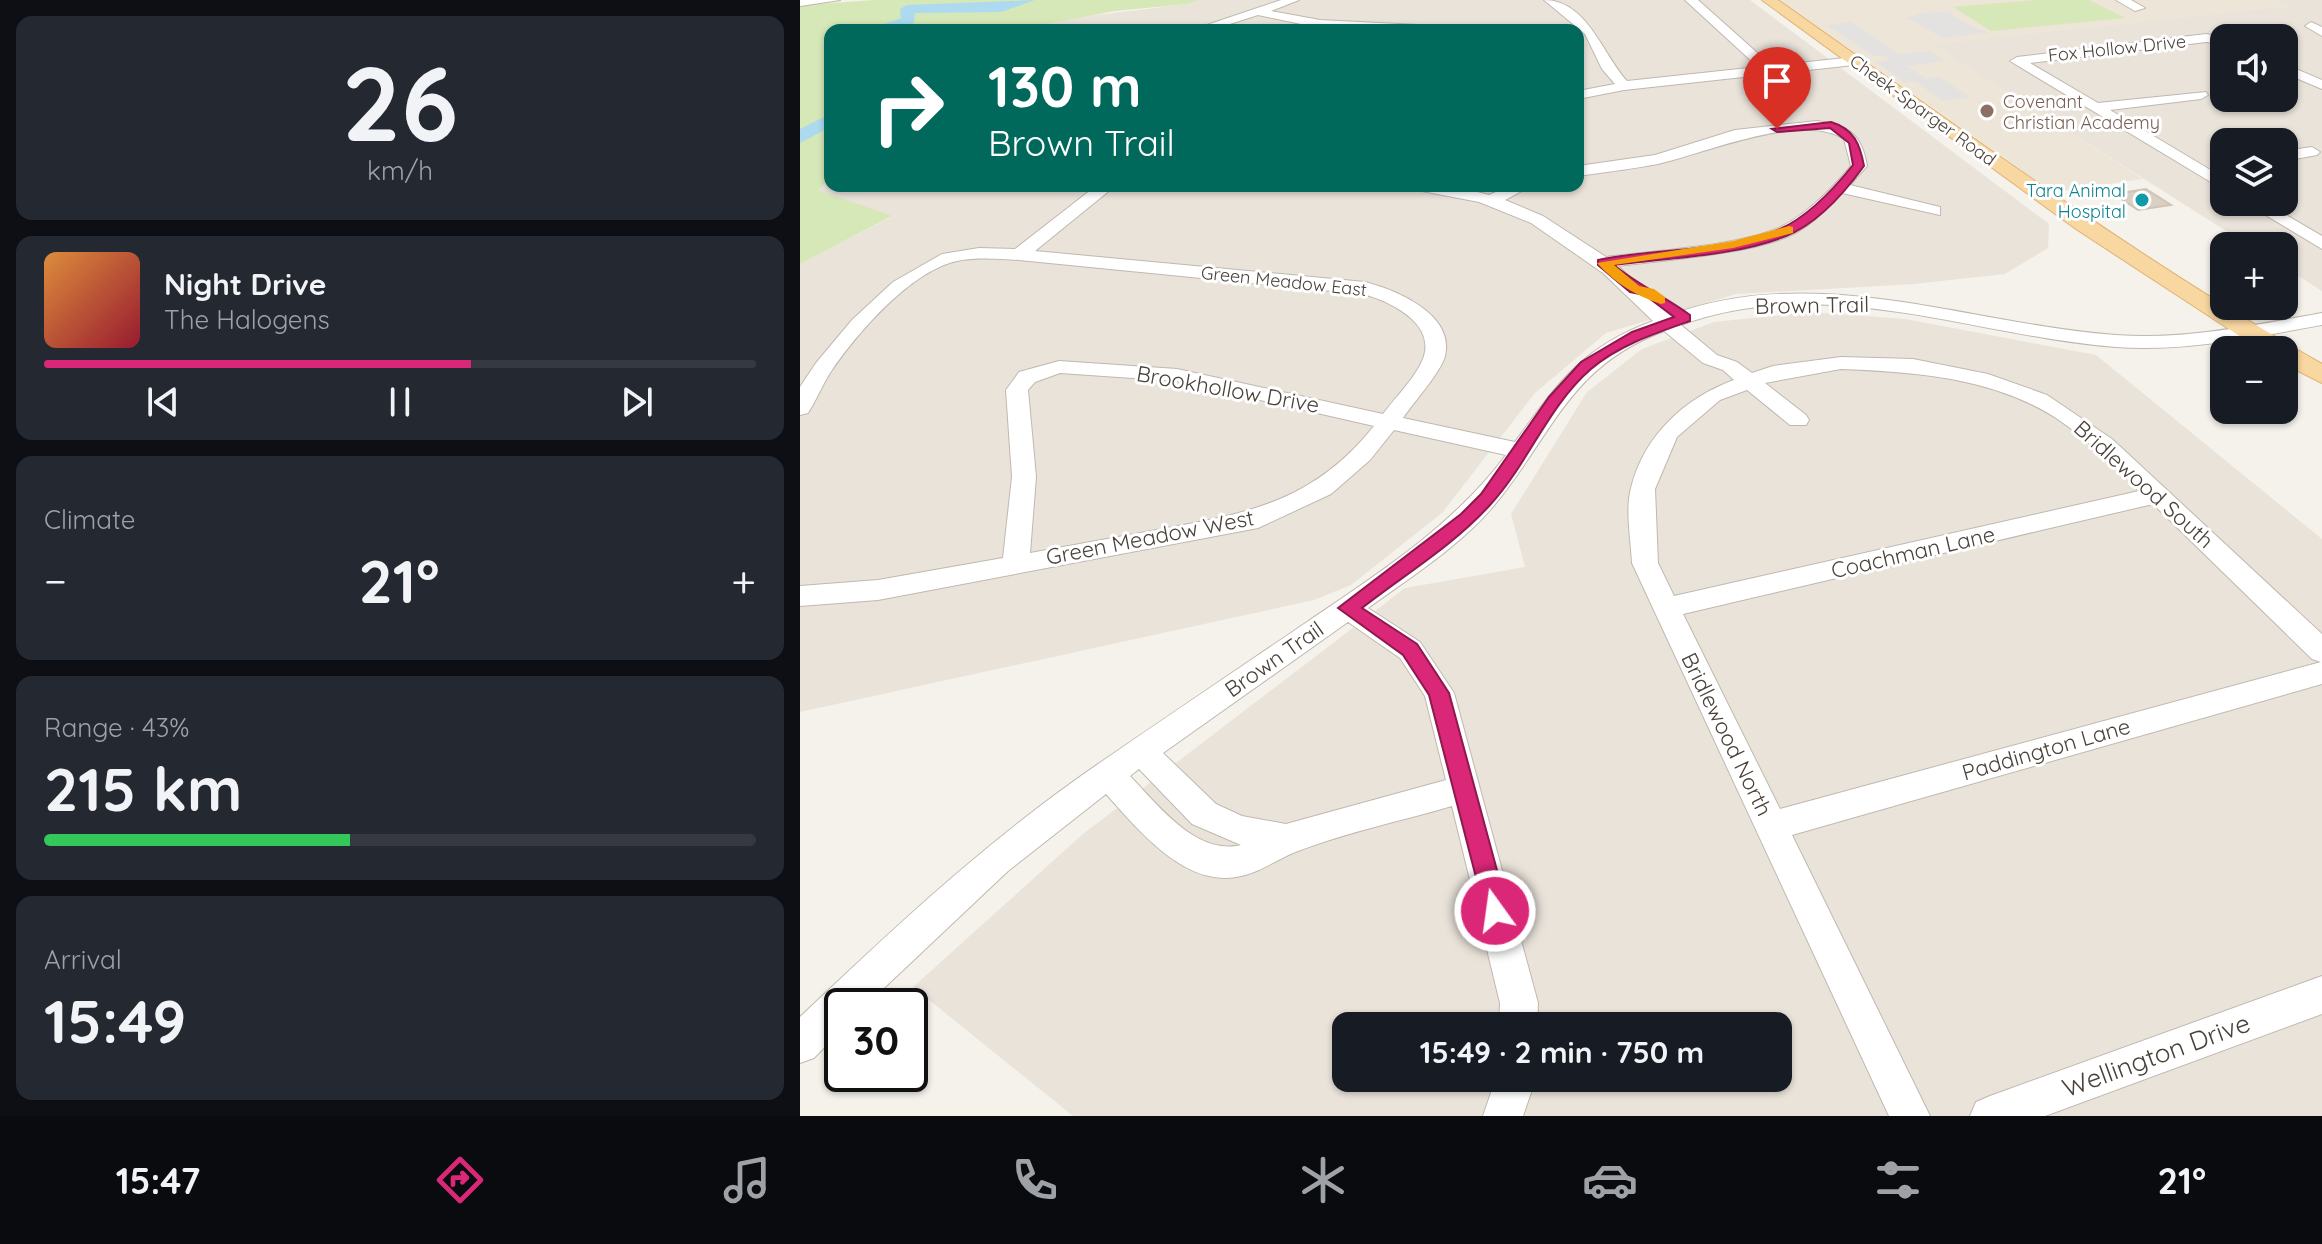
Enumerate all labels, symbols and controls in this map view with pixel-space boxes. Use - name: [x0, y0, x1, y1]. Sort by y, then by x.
- map controls: [2210, 24, 2298, 424]
- button: sound: [2210, 24, 2298, 112]
- street label: Fox Hollow Drive: [2047, 29, 2187, 67]
- text: 26: [342, 37, 458, 167]
- pin: [1743, 47, 1811, 129]
- street label: Cheek-Sparger Road: [1845, 49, 2001, 171]
- text: 130 m: [988, 51, 1142, 121]
- icon: right: [856, 56, 960, 160]
- icon: arrive: [1755, 59, 1799, 103]
- place label: Covenant Christian Academy: [2003, 90, 2160, 134]
- marker: Covenant Christian Academy: [1978, 102, 1996, 120]
- text: Brown Trail: [988, 120, 1175, 165]
- button: layers: [2210, 128, 2298, 216]
- text: km/h: [367, 154, 433, 187]
- place label: Tara Animal Hospital: [2026, 179, 2126, 223]
- marker: Tara Animal Hospital: [2133, 191, 2151, 209]
- button: +: [2210, 232, 2298, 320]
- street label: Green Meadow East: [1200, 261, 1368, 301]
- text: Night Drive: [164, 265, 326, 303]
- street label: Brown Trail: [1755, 290, 1869, 320]
- text: The Halogens: [164, 303, 330, 336]
- button: −: [2210, 336, 2298, 424]
- street label: Brookhollow Drive: [1134, 359, 1322, 419]
- icon: previous: [141, 380, 185, 424]
- icon: pause: [378, 380, 422, 424]
- icon: next: [615, 380, 659, 424]
- street label: Bridlewood South: [2068, 414, 2220, 554]
- text: Climate: [44, 503, 135, 536]
- street label: Green Meadow West: [1044, 503, 1256, 571]
- street label: Coachman Lane: [1828, 520, 1998, 584]
- text: 21°: [359, 543, 440, 618]
- text: −: [44, 553, 67, 608]
- text: +: [731, 553, 756, 608]
- street label: Brown Trail: [1219, 615, 1329, 703]
- street label: Bridlewood North: [1675, 648, 1779, 820]
- text: Range · 43%: [44, 711, 189, 744]
- street label: Paddington Lane: [1959, 712, 2133, 786]
- text: 215 km: [44, 751, 242, 826]
- position arrow: [1453, 869, 1537, 953]
- text: Arrival: [44, 943, 122, 976]
- text: 15:49: [44, 983, 186, 1058]
- speed limit sign: 30: [824, 988, 928, 1092]
- street label: Wellington Drive: [2058, 1006, 2254, 1104]
- text: 15:49 · 2 min · 750 m: [1420, 1033, 1704, 1071]
- icon: directions: [432, 1152, 488, 1208]
- icon: music: [719, 1152, 775, 1208]
- icon: phone: [1007, 1152, 1063, 1208]
- icon: climate: [1295, 1152, 1351, 1208]
- icon: car: [1582, 1152, 1638, 1208]
- icon: filters: [1870, 1152, 1926, 1208]
- text: 15:47: [116, 1158, 200, 1203]
- text: 21°: [2157, 1158, 2206, 1203]

